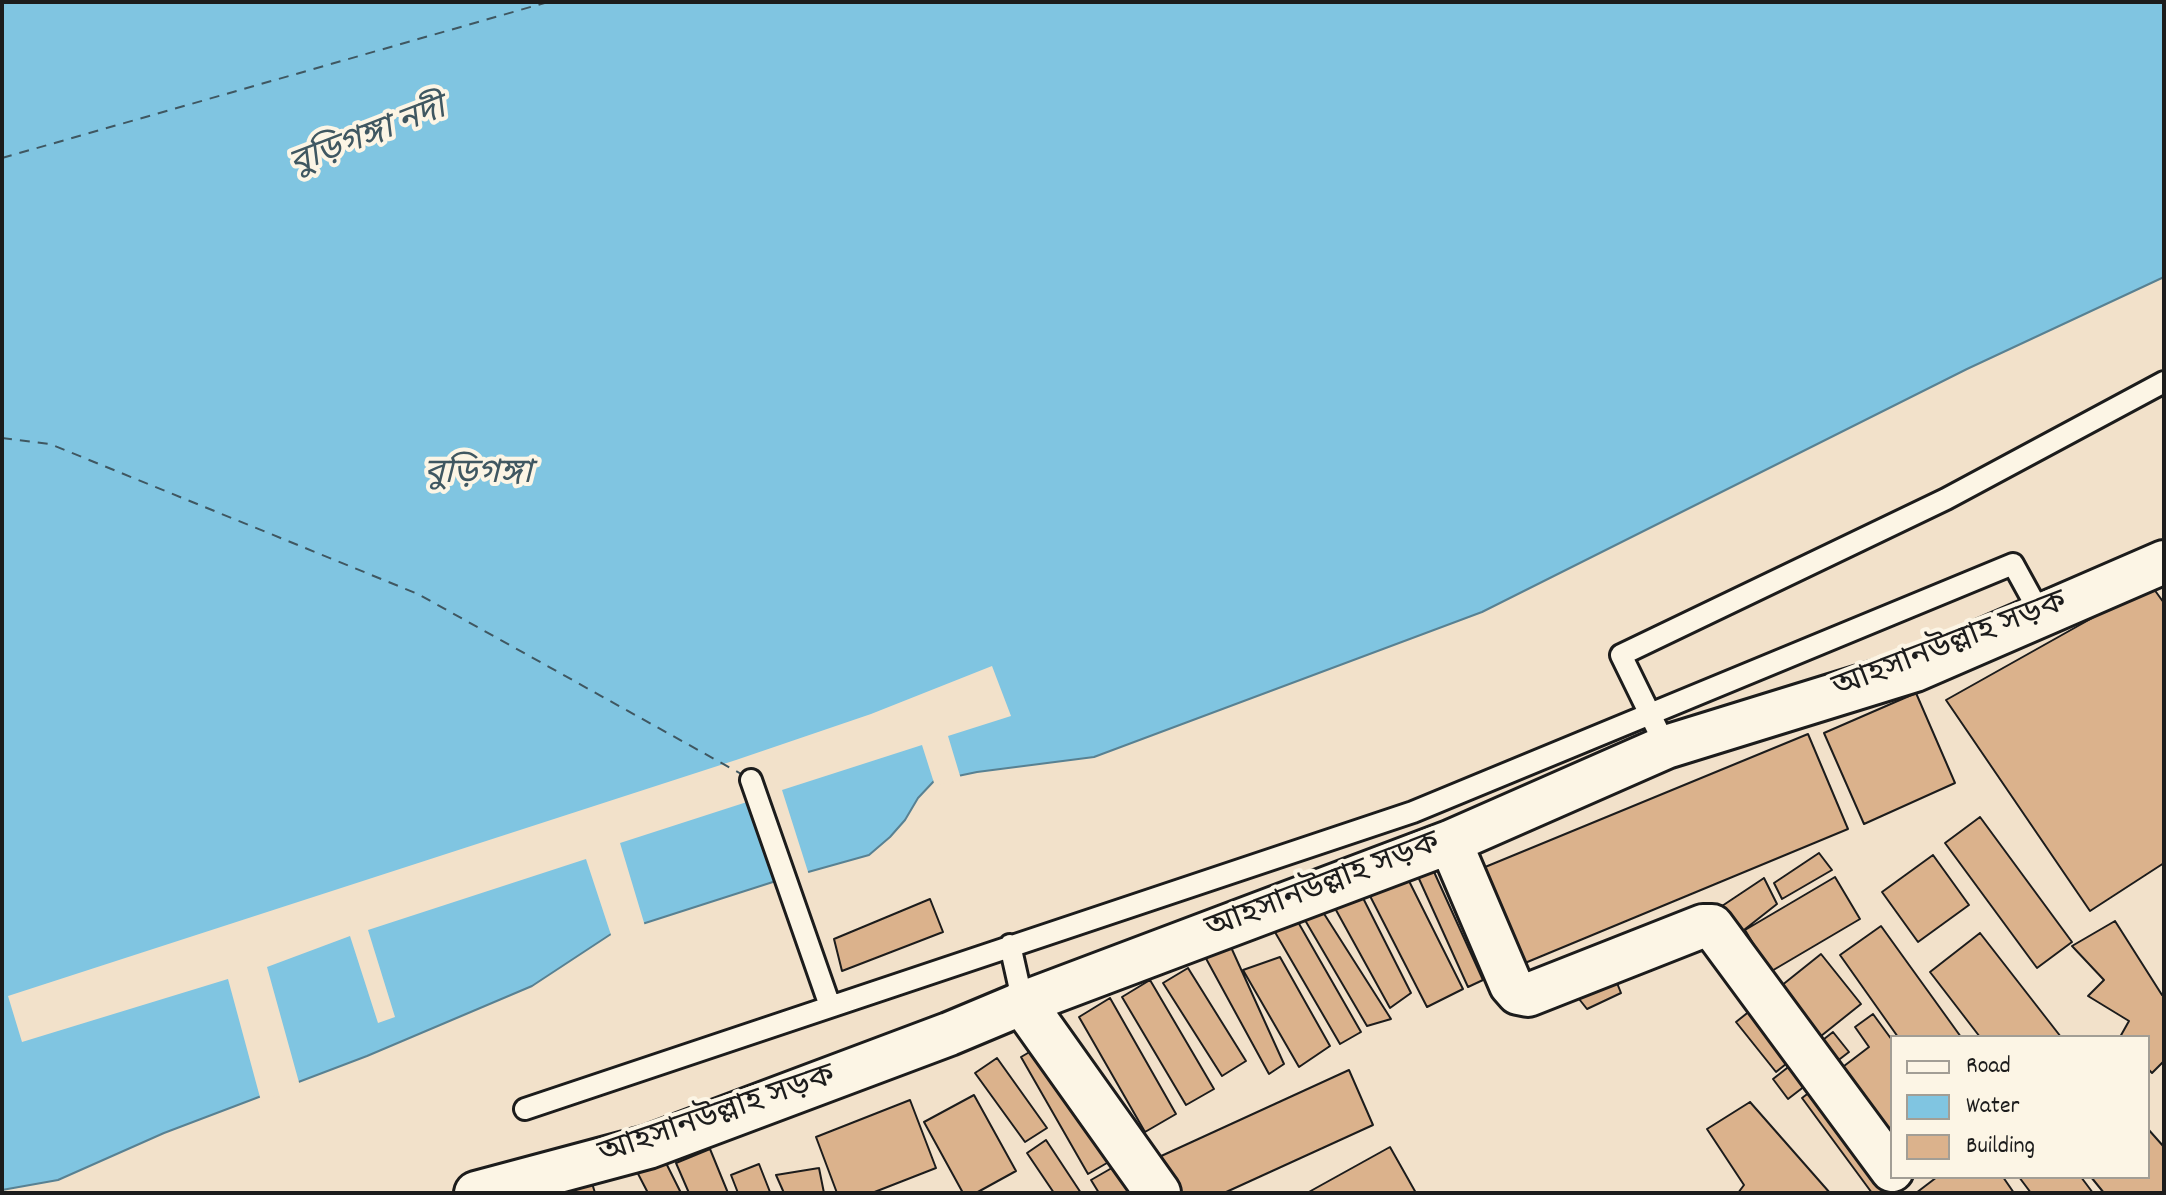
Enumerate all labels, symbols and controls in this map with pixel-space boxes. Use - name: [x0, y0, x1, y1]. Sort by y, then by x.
- water label: বুড়িগঙ্গা নদী: [285, 92, 453, 188]
- water label: বুড়িগঙ্গা: [424, 457, 532, 497]
- street label: আহসানউল্লাহ সড়ক: [1829, 586, 2073, 710]
- street label: আহসানউল্লাহ সড়ক: [1202, 827, 1446, 951]
- legend: [1890, 1035, 2150, 1179]
- text: Road: [1966, 1050, 2011, 1084]
- street label: আহসানউল্লাহ সড়ক: [595, 1060, 841, 1176]
- text: Water: [1966, 1090, 2019, 1124]
- text: Building: [1966, 1130, 2035, 1164]

